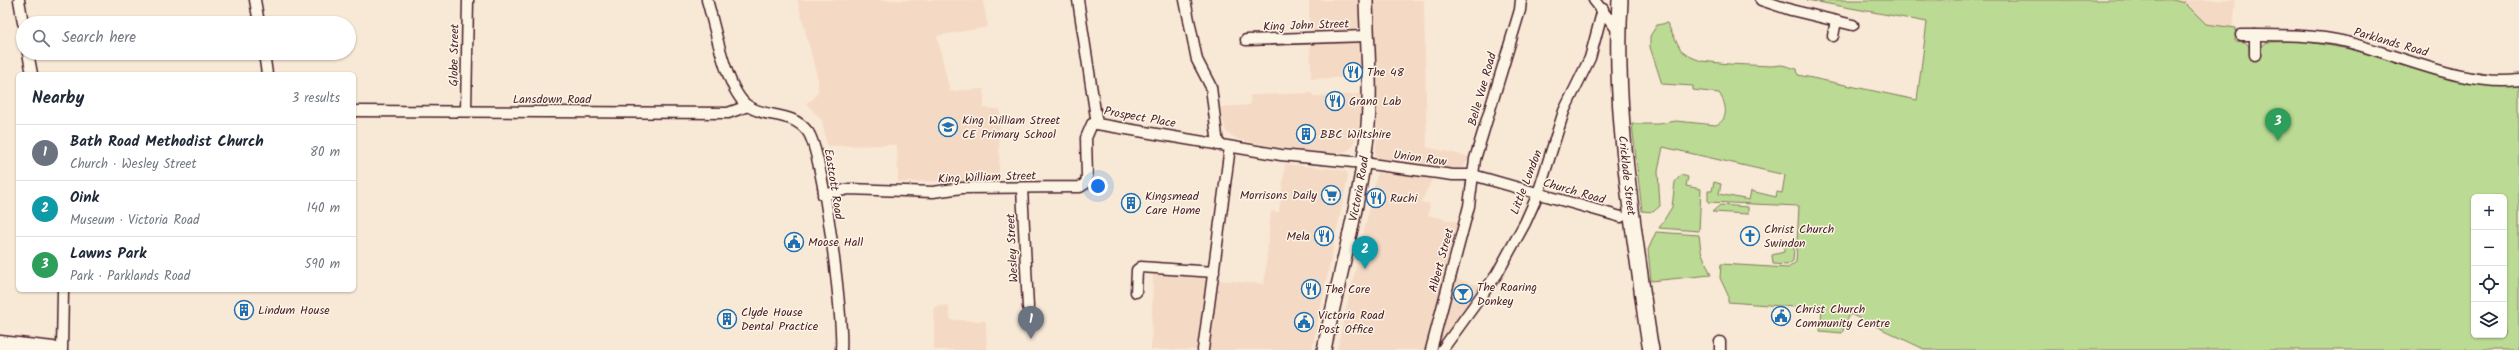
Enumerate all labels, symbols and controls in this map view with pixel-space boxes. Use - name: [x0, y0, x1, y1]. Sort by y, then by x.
- street label: King John Street: [1263, 14, 1350, 36]
- search box: [16, 16, 356, 60]
- street label: Globe Street: [444, 23, 465, 86]
- street label: Parklands Road: [2351, 23, 2431, 62]
- text: Search here: [62, 26, 136, 50]
- icon: search: [30, 27, 52, 49]
- street label: Belle Vue Road: [1463, 49, 1502, 128]
- restaurant icon: The 48: [1342, 61, 1364, 83]
- place label: The 48: [1367, 63, 1405, 82]
- text: Nearby: [32, 85, 84, 112]
- text: 3 results: [292, 88, 340, 109]
- street label: Lansdown Road: [513, 90, 592, 109]
- restaurant icon: Grano Lab: [1324, 90, 1346, 112]
- place label: Grano Lab: [1349, 92, 1402, 111]
- street label: Prospect Place: [1102, 102, 1178, 133]
- pin: 3: [2265, 108, 2291, 141]
- place label: King William Street CE Primary School: [962, 111, 1061, 144]
- school or university icon: King William Street CE Primary School: [937, 116, 959, 138]
- building icon: BBC Wiltshire: [1295, 123, 1317, 145]
- place label: BBC Wiltshire: [1320, 125, 1391, 144]
- text: Bath Road Methodist Church: [70, 130, 264, 154]
- street label: Cricklade Street: [1613, 135, 1641, 217]
- text: 1: [43, 142, 47, 163]
- text: 80 m: [310, 142, 340, 163]
- street label: Union Row: [1392, 145, 1449, 172]
- street label: Eastcott Road: [819, 147, 849, 222]
- street label: Little London: [1505, 147, 1548, 217]
- text: Church · Wesley Street: [70, 154, 196, 175]
- street label: Victoria Road: [1344, 154, 1374, 223]
- street label: King William Street: [938, 166, 1037, 189]
- street label: Church Road: [1540, 174, 1608, 210]
- your location: [1088, 176, 1108, 196]
- supermarket icon: Morrisons Daily: [1320, 184, 1342, 206]
- text: Oink: [70, 186, 99, 210]
- place label: Morrisons Daily: [1240, 186, 1317, 205]
- place label: Kingsmead Care Home: [1145, 187, 1201, 220]
- restaurant icon: Ruchi: [1365, 187, 1387, 209]
- place label: Ruchi: [1390, 189, 1419, 208]
- building icon: Kingsmead Care Home: [1120, 192, 1142, 214]
- map controls: [2471, 194, 2507, 338]
- button: +: [2471, 194, 2507, 230]
- text: 2: [41, 198, 49, 219]
- text: 140 m: [307, 198, 340, 219]
- text: Museum · Victoria Road: [70, 210, 200, 231]
- street label: Wesley Street: [1001, 213, 1024, 283]
- place label: Christ Church Swindon: [1764, 220, 1834, 253]
- restaurant icon: Mela: [1313, 225, 1335, 247]
- church icon: Christ Church Swindon: [1739, 225, 1761, 247]
- street label: Albert Street: [1424, 226, 1459, 294]
- place label: Mela: [1287, 227, 1310, 246]
- button: −: [2471, 230, 2507, 266]
- public building icon: Moose Hall: [783, 231, 805, 253]
- place label: Moose Hall: [808, 233, 863, 252]
- pin: 2: [1352, 236, 1378, 269]
- text: Lawns Park: [70, 242, 146, 266]
- text: 3: [41, 254, 49, 275]
- text: 590 m: [305, 254, 340, 275]
- text: Park · Parklands Road: [70, 266, 190, 287]
- button: locate: [2471, 266, 2507, 302]
- restaurant icon: The Core: [1300, 278, 1322, 300]
- place label: The Roaring Donkey: [1477, 278, 1537, 311]
- place label: The Core: [1325, 280, 1371, 299]
- bar icon: The Roaring Donkey: [1452, 283, 1474, 305]
- building icon: Lindum House: [233, 299, 255, 321]
- place label: Christ Church Community Centre: [1795, 300, 1890, 333]
- place label: Lindum House: [258, 301, 330, 320]
- button: layers: [2471, 302, 2507, 338]
- place label: Clyde House Dental Practice: [741, 303, 819, 336]
- public building icon: Christ Church Community Centre: [1770, 305, 1792, 327]
- pin: 1: [1018, 306, 1044, 339]
- place label: Victoria Road Post Office: [1318, 306, 1385, 339]
- building icon: Clyde House Dental Practice: [716, 308, 738, 330]
- public building icon: Victoria Road Post Office: [1293, 311, 1315, 333]

